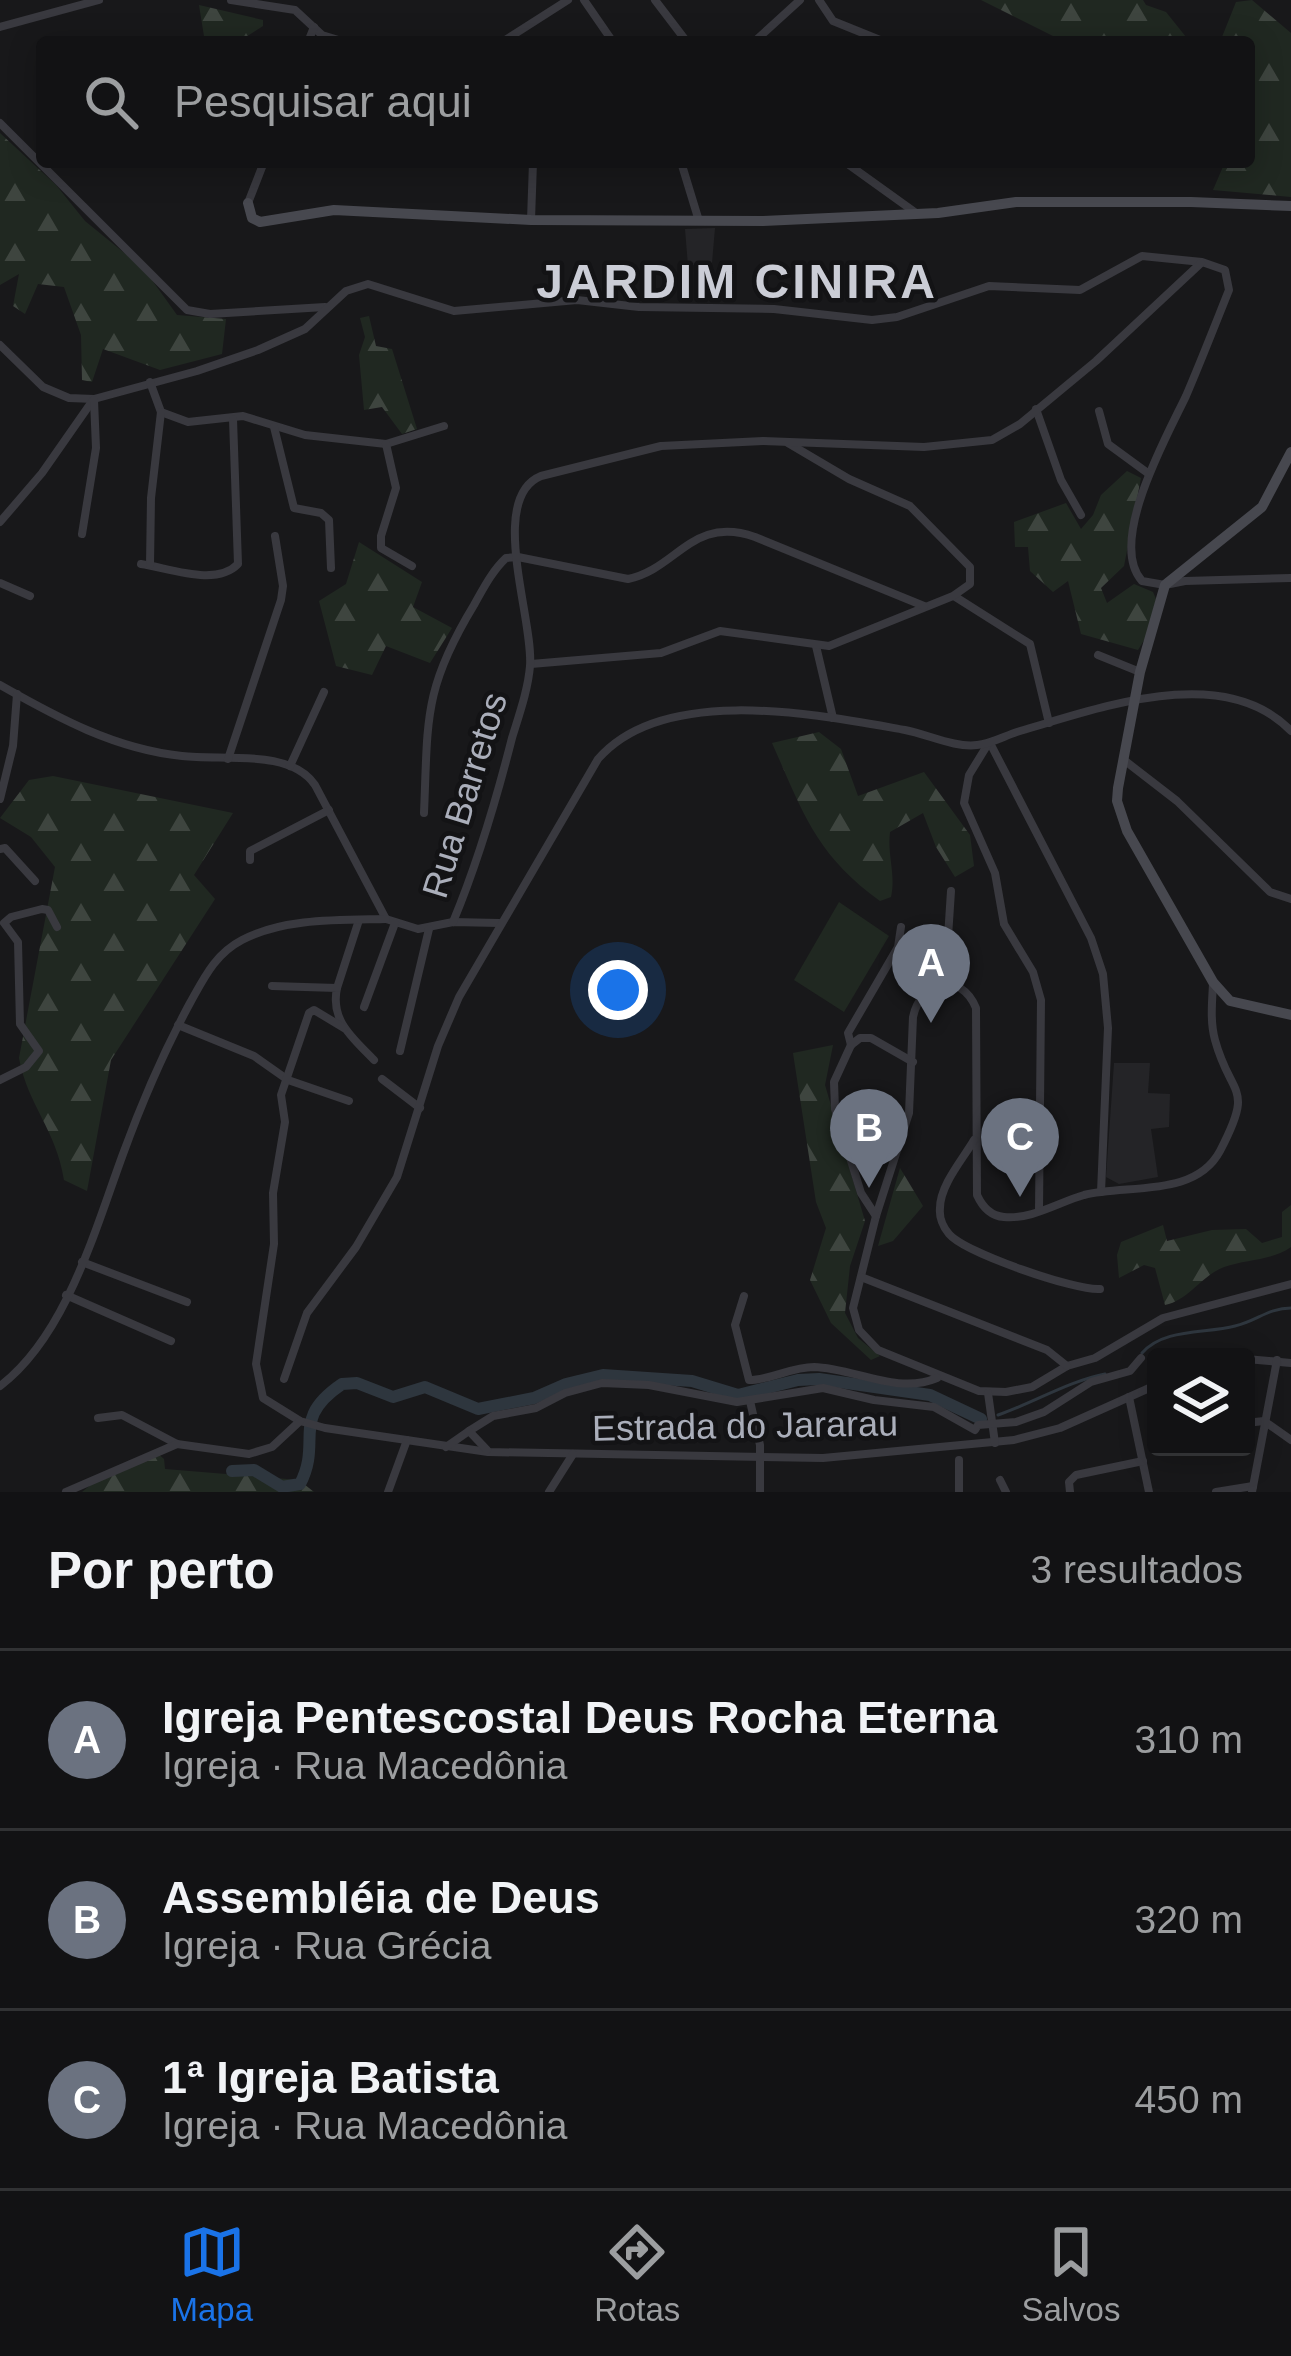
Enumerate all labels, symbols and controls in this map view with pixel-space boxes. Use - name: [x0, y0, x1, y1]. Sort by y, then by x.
- search box: [36, 36, 1255, 168]
- icon: search: [78, 69, 144, 135]
- text: Pesquisar aqui: [174, 76, 472, 127]
- district label: JARDIM CINIRA: [536, 255, 938, 308]
- street label: Rua Barretos: [414, 688, 515, 903]
- pin: A: [892, 924, 970, 1023]
- your location: [588, 960, 648, 1020]
- pin: B: [830, 1089, 908, 1188]
- pin: C: [981, 1098, 1059, 1197]
- map controls: [1147, 1348, 1255, 1456]
- button: layers: [1147, 1348, 1255, 1456]
- street label: Estrada do Jararau: [592, 1402, 898, 1449]
- text: Por perto: [48, 1542, 275, 1599]
- text: 3 resultados: [1031, 1548, 1243, 1591]
- text: Igreja Pentescostal Deus Rocha Eterna: [162, 1692, 997, 1743]
- text: A: [73, 1718, 101, 1761]
- text: 310 m: [1135, 1718, 1243, 1761]
- text: Igreja · Rua Macedônia: [162, 1744, 567, 1787]
- text: Assembléia de Deus: [162, 1872, 600, 1923]
- text: B: [73, 1898, 101, 1941]
- text: 320 m: [1135, 1898, 1243, 1941]
- text: Igreja · Rua Grécia: [162, 1924, 491, 1967]
- text: 1ª Igreja Batista: [162, 2052, 499, 2103]
- text: C: [73, 2078, 101, 2121]
- text: 450 m: [1135, 2078, 1243, 2121]
- text: Igreja · Rua Macedônia: [162, 2104, 567, 2147]
- tab: Mapa: [171, 2219, 253, 2329]
- tab: Rotas: [594, 2219, 680, 2329]
- tab: Salvos: [1021, 2219, 1120, 2329]

